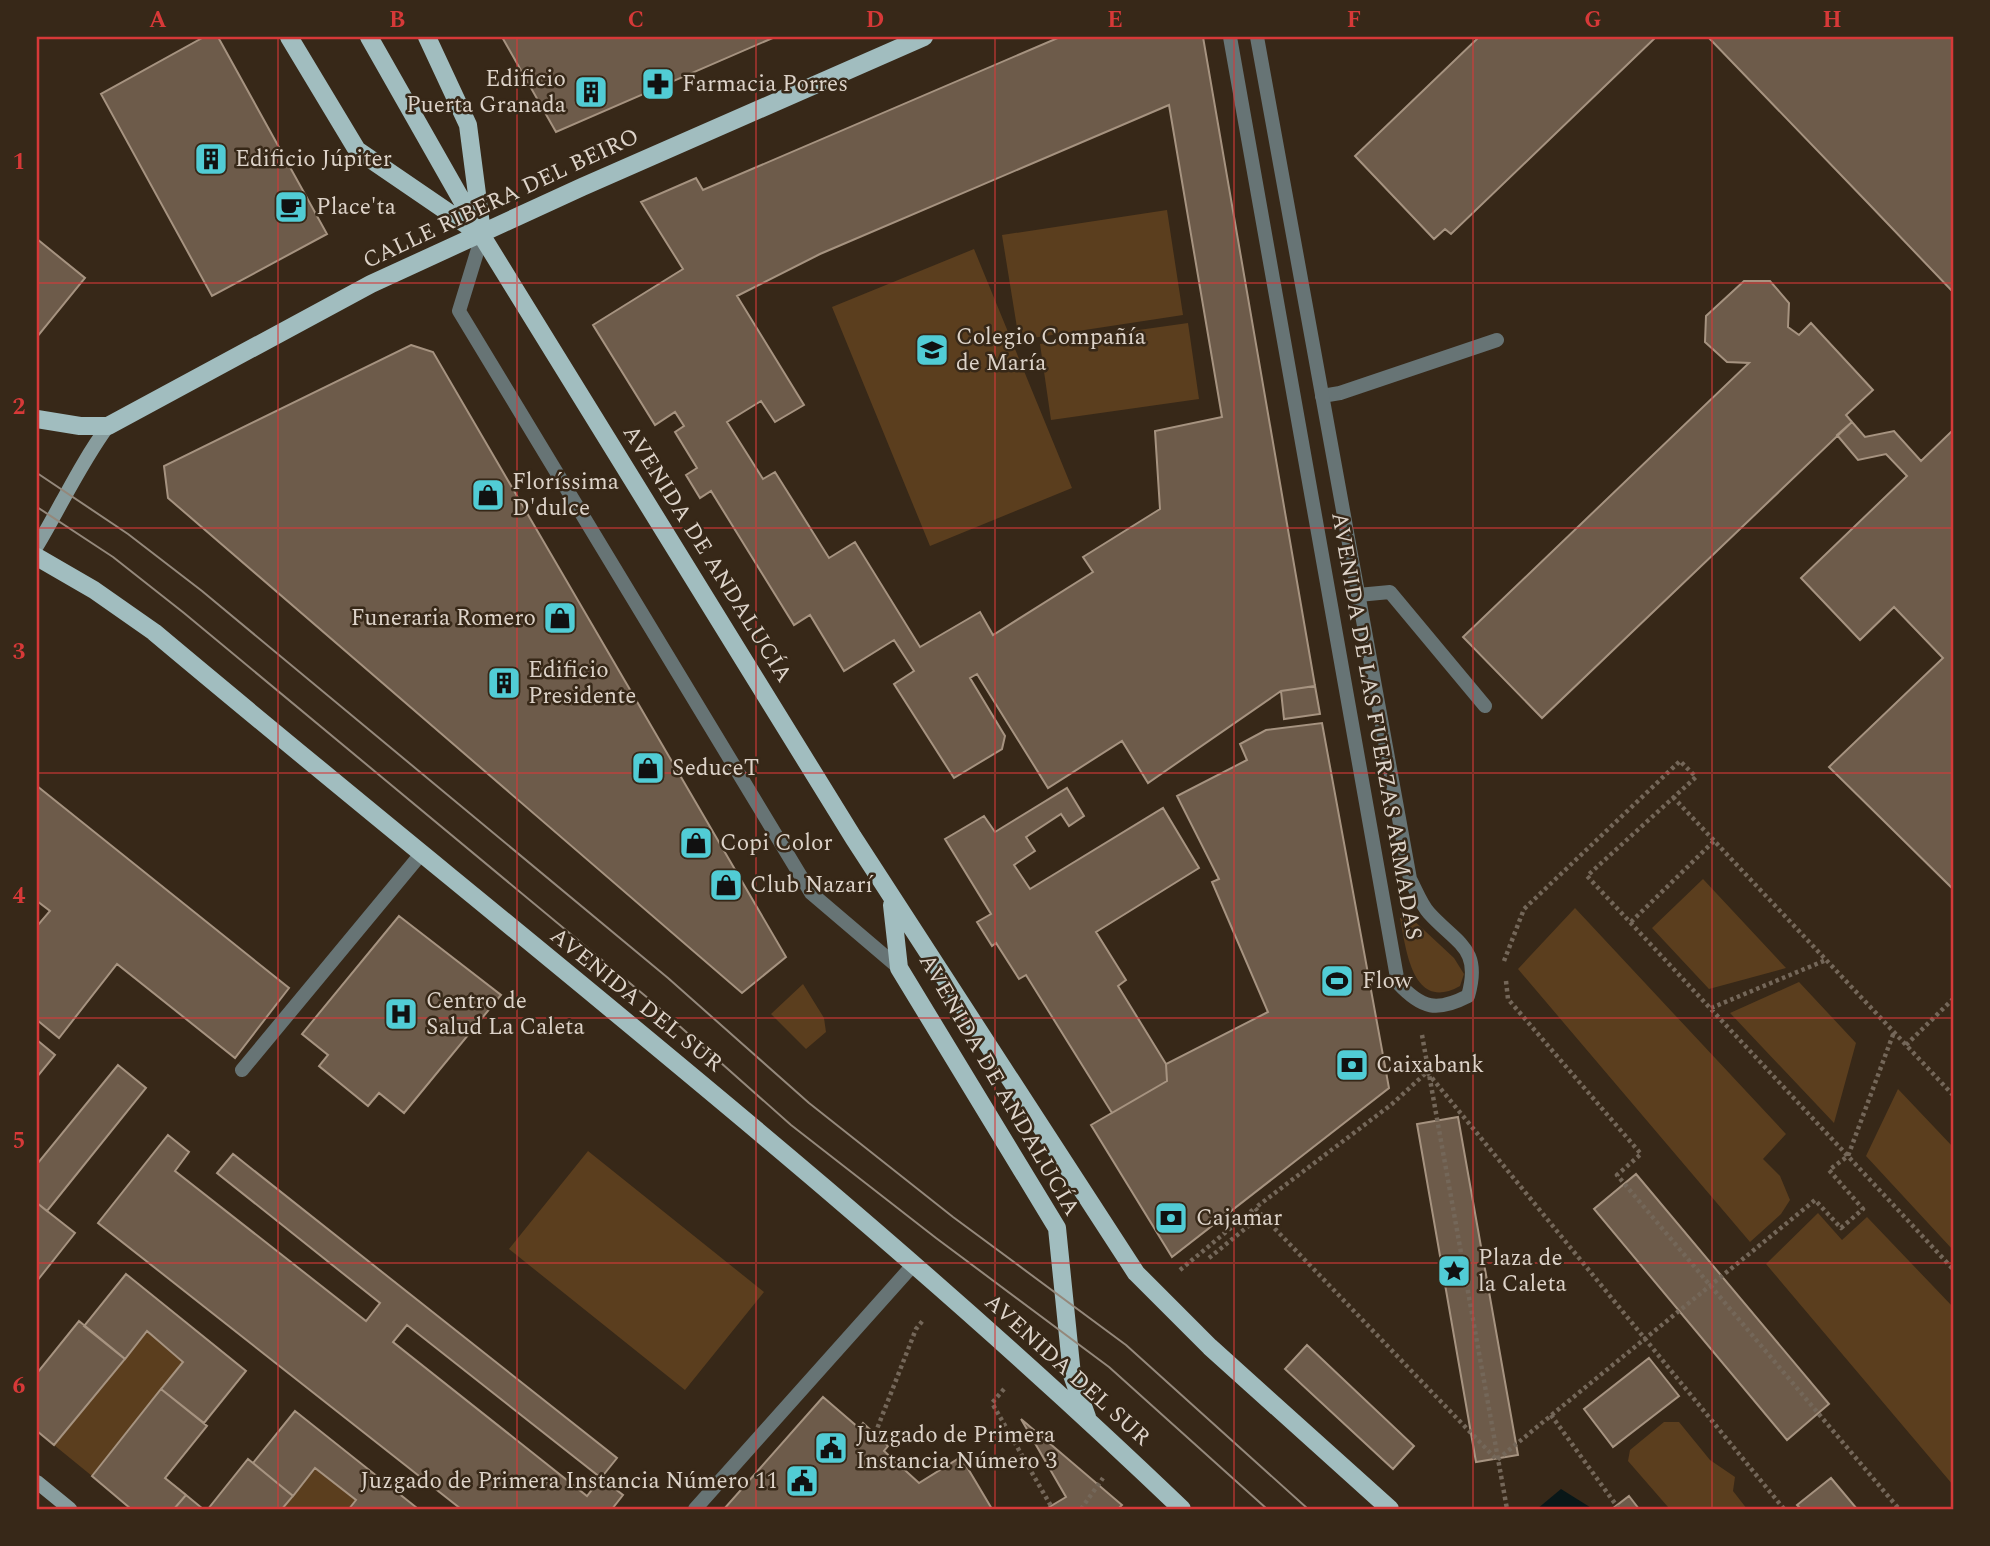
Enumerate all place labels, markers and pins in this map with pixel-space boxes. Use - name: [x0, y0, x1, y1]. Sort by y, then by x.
- place label: Edificio Puerta Granada: [406, 62, 566, 123]
- pharmacy icon: Farmacia Porres: [639, 65, 677, 103]
- place label: Farmacia Porres: [682, 67, 848, 102]
- building icon: Edificio Puerta Granada: [572, 73, 610, 111]
- building icon: Edificio Júpiter: [192, 140, 230, 178]
- place label: Edificio Júpiter: [235, 142, 392, 177]
- cafe icon: Place'ta: [272, 188, 310, 226]
- place label: Place'ta: [316, 190, 396, 225]
- place label: Colegio Compañía de María: [956, 320, 1146, 381]
- school or university icon: Colegio Compañía de María: [913, 331, 951, 369]
- place label: Floríssima D'dulce: [512, 465, 619, 526]
- shop icon: Floríssima D'dulce: [469, 476, 507, 514]
- shop icon: Funeraria Romero: [541, 599, 579, 637]
- place label: Funeraria Romero: [351, 601, 536, 636]
- place label: Edificio Presidente: [528, 653, 637, 714]
- building icon: Edificio Presidente: [485, 664, 523, 702]
- shop icon: SeduceT: [629, 749, 667, 787]
- place label: SeduceT: [672, 751, 759, 786]
- shop icon: Copi Color: [677, 824, 715, 862]
- place label: Copi Color: [720, 826, 833, 861]
- shop icon: Club Nazarí: [707, 866, 745, 904]
- place label: Club Nazarí: [750, 868, 875, 903]
- sports icon: Flow: [1318, 962, 1356, 1000]
- place label: Flow: [1362, 964, 1413, 999]
- place label: Centro de Salud La Caleta: [426, 984, 585, 1045]
- hospital icon: Centro de Salud La Caleta: [382, 995, 420, 1033]
- bank icon: Caixabank: [1333, 1046, 1371, 1084]
- place label: Caixabank: [1376, 1048, 1484, 1083]
- bank icon: Cajamar: [1152, 1199, 1190, 1237]
- place label: Cajamar: [1196, 1201, 1282, 1236]
- place label: Plaza de la Caleta: [1478, 1241, 1567, 1302]
- place icon: Plaza de la Caleta: [1435, 1252, 1473, 1290]
- place label: Juzgado de Primera Instancia Número 3: [856, 1418, 1057, 1479]
- public building icon: Juzgado de Primera Instancia Número 3: [812, 1429, 850, 1467]
- public building icon: Juzgado de Primera Instancia Número 11: [783, 1462, 821, 1500]
- place label: Juzgado de Primera Instancia Número 11: [360, 1464, 778, 1499]

